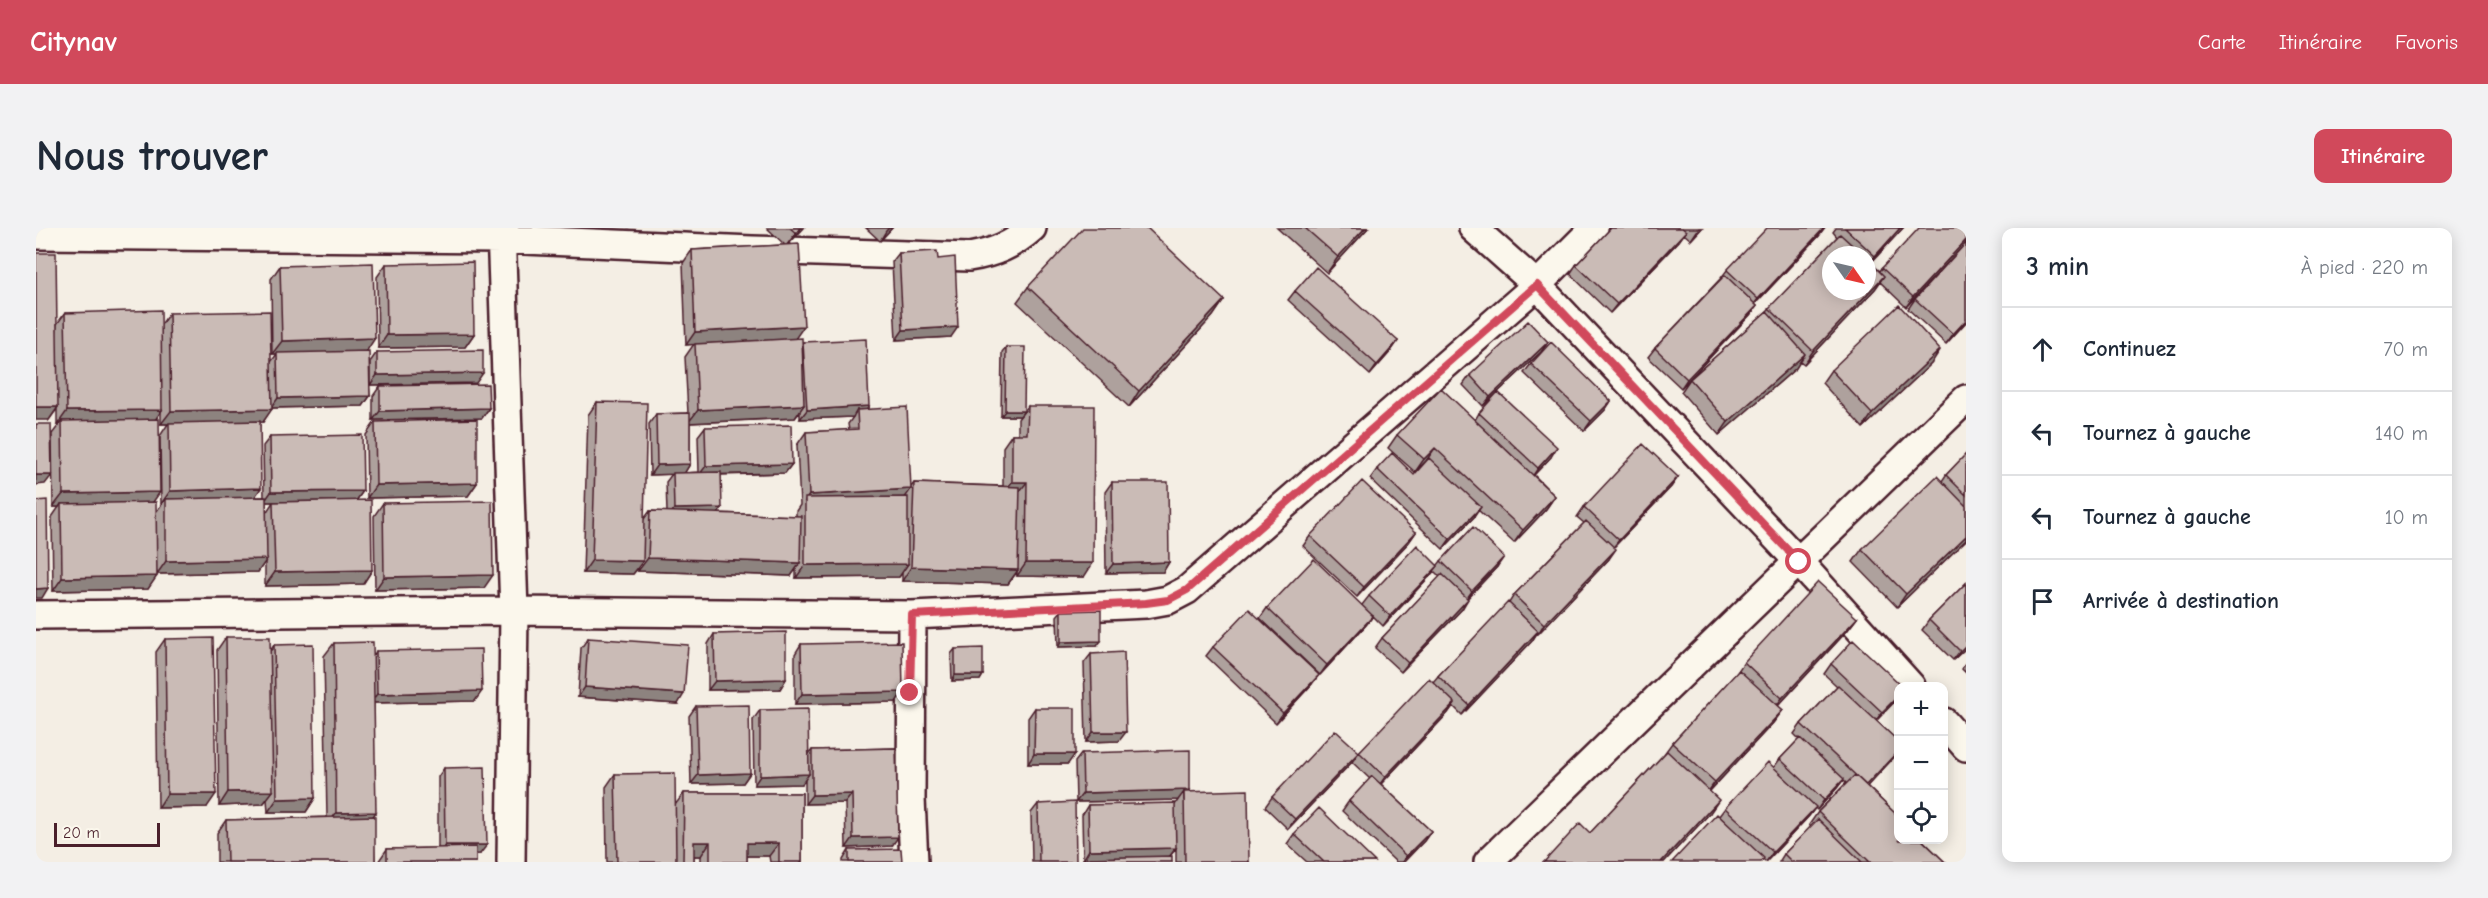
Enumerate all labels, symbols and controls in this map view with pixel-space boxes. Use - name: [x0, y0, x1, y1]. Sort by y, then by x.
- text: Citynav: [30, 26, 117, 58]
- text: Carte: [2198, 30, 2246, 54]
- text: Itinéraire: [2279, 30, 2362, 54]
- text: Favoris: [2395, 30, 2458, 54]
- button: Itinéraire: [2314, 129, 2452, 183]
- text: Nous trouver: [36, 132, 268, 181]
- north arrow: [1822, 246, 1876, 300]
- text: 3 min: [2026, 252, 2089, 282]
- text: À pied · 220 m: [2301, 256, 2428, 279]
- icon: ahead: [2026, 333, 2059, 366]
- text: Continuez: [2083, 336, 2176, 362]
- text: 70 m: [2383, 338, 2428, 361]
- icon: left: [2026, 417, 2059, 450]
- text: Tournez à gauche: [2083, 420, 2251, 446]
- text: 140 m: [2375, 422, 2428, 445]
- icon: left: [2026, 501, 2059, 534]
- text: Tournez à gauche: [2083, 504, 2251, 530]
- text: 10 m: [2385, 506, 2428, 529]
- route start: [1785, 548, 1811, 574]
- icon: arrive: [2026, 585, 2059, 618]
- text: Arrivée à destination: [2083, 588, 2279, 614]
- route end: [896, 679, 922, 705]
- map controls: [1894, 682, 1948, 844]
- button: +: [1894, 682, 1948, 736]
- button: −: [1894, 736, 1948, 790]
- button: locate: [1894, 790, 1948, 844]
- scale bar: [54, 820, 160, 848]
- text: 20 m: [63, 824, 100, 842]

